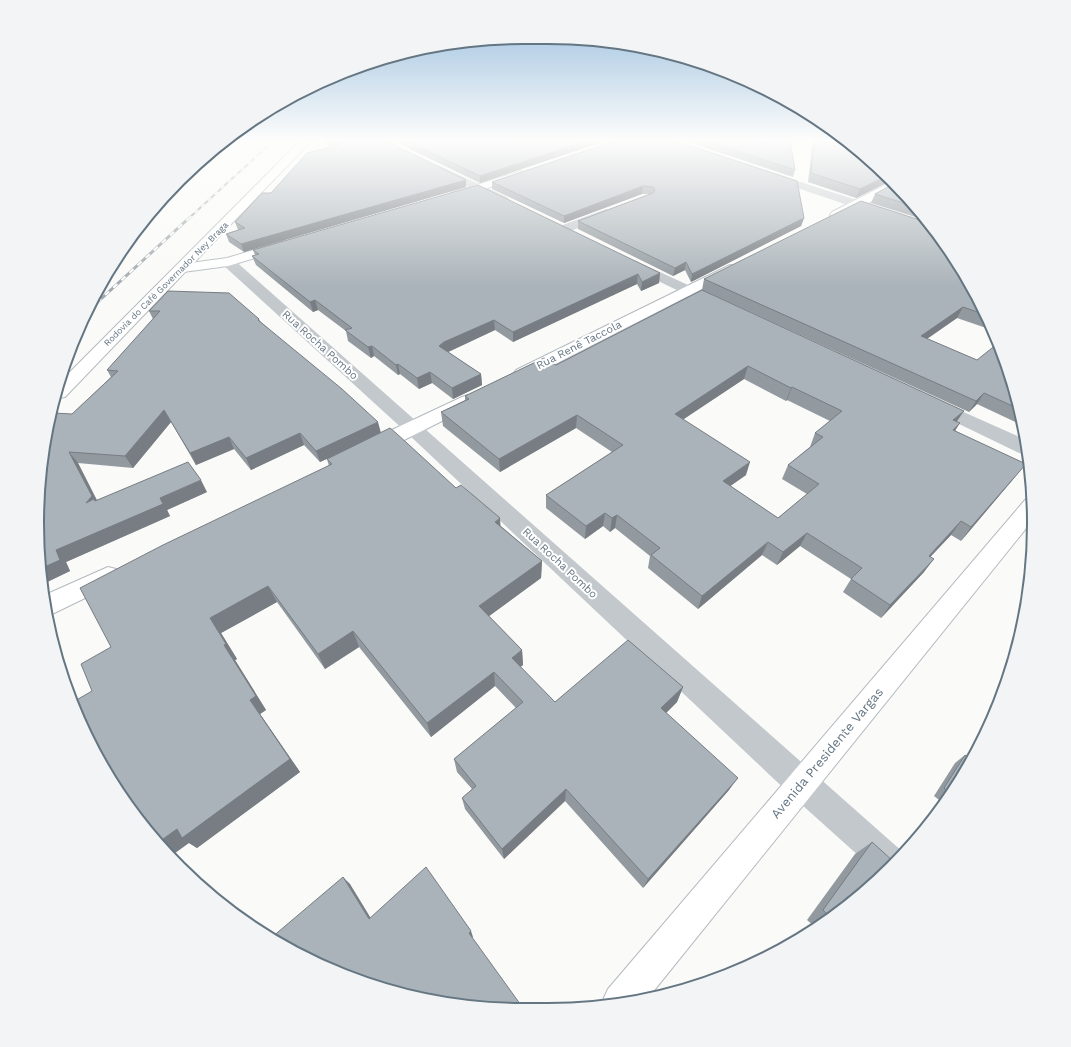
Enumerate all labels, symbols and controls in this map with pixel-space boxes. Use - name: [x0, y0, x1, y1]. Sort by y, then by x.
- street label: Rodovia do Café Governador Ney Braga: [102, 220, 230, 348]
- street label: Rua Rocha Pombo: [279, 308, 361, 382]
- street label: Rua Renê Taccola: [534, 318, 624, 372]
- street label: Rua Rocha Pombo: [520, 525, 600, 601]
- street label: Avenida Presidente Vargas: [768, 684, 886, 821]

